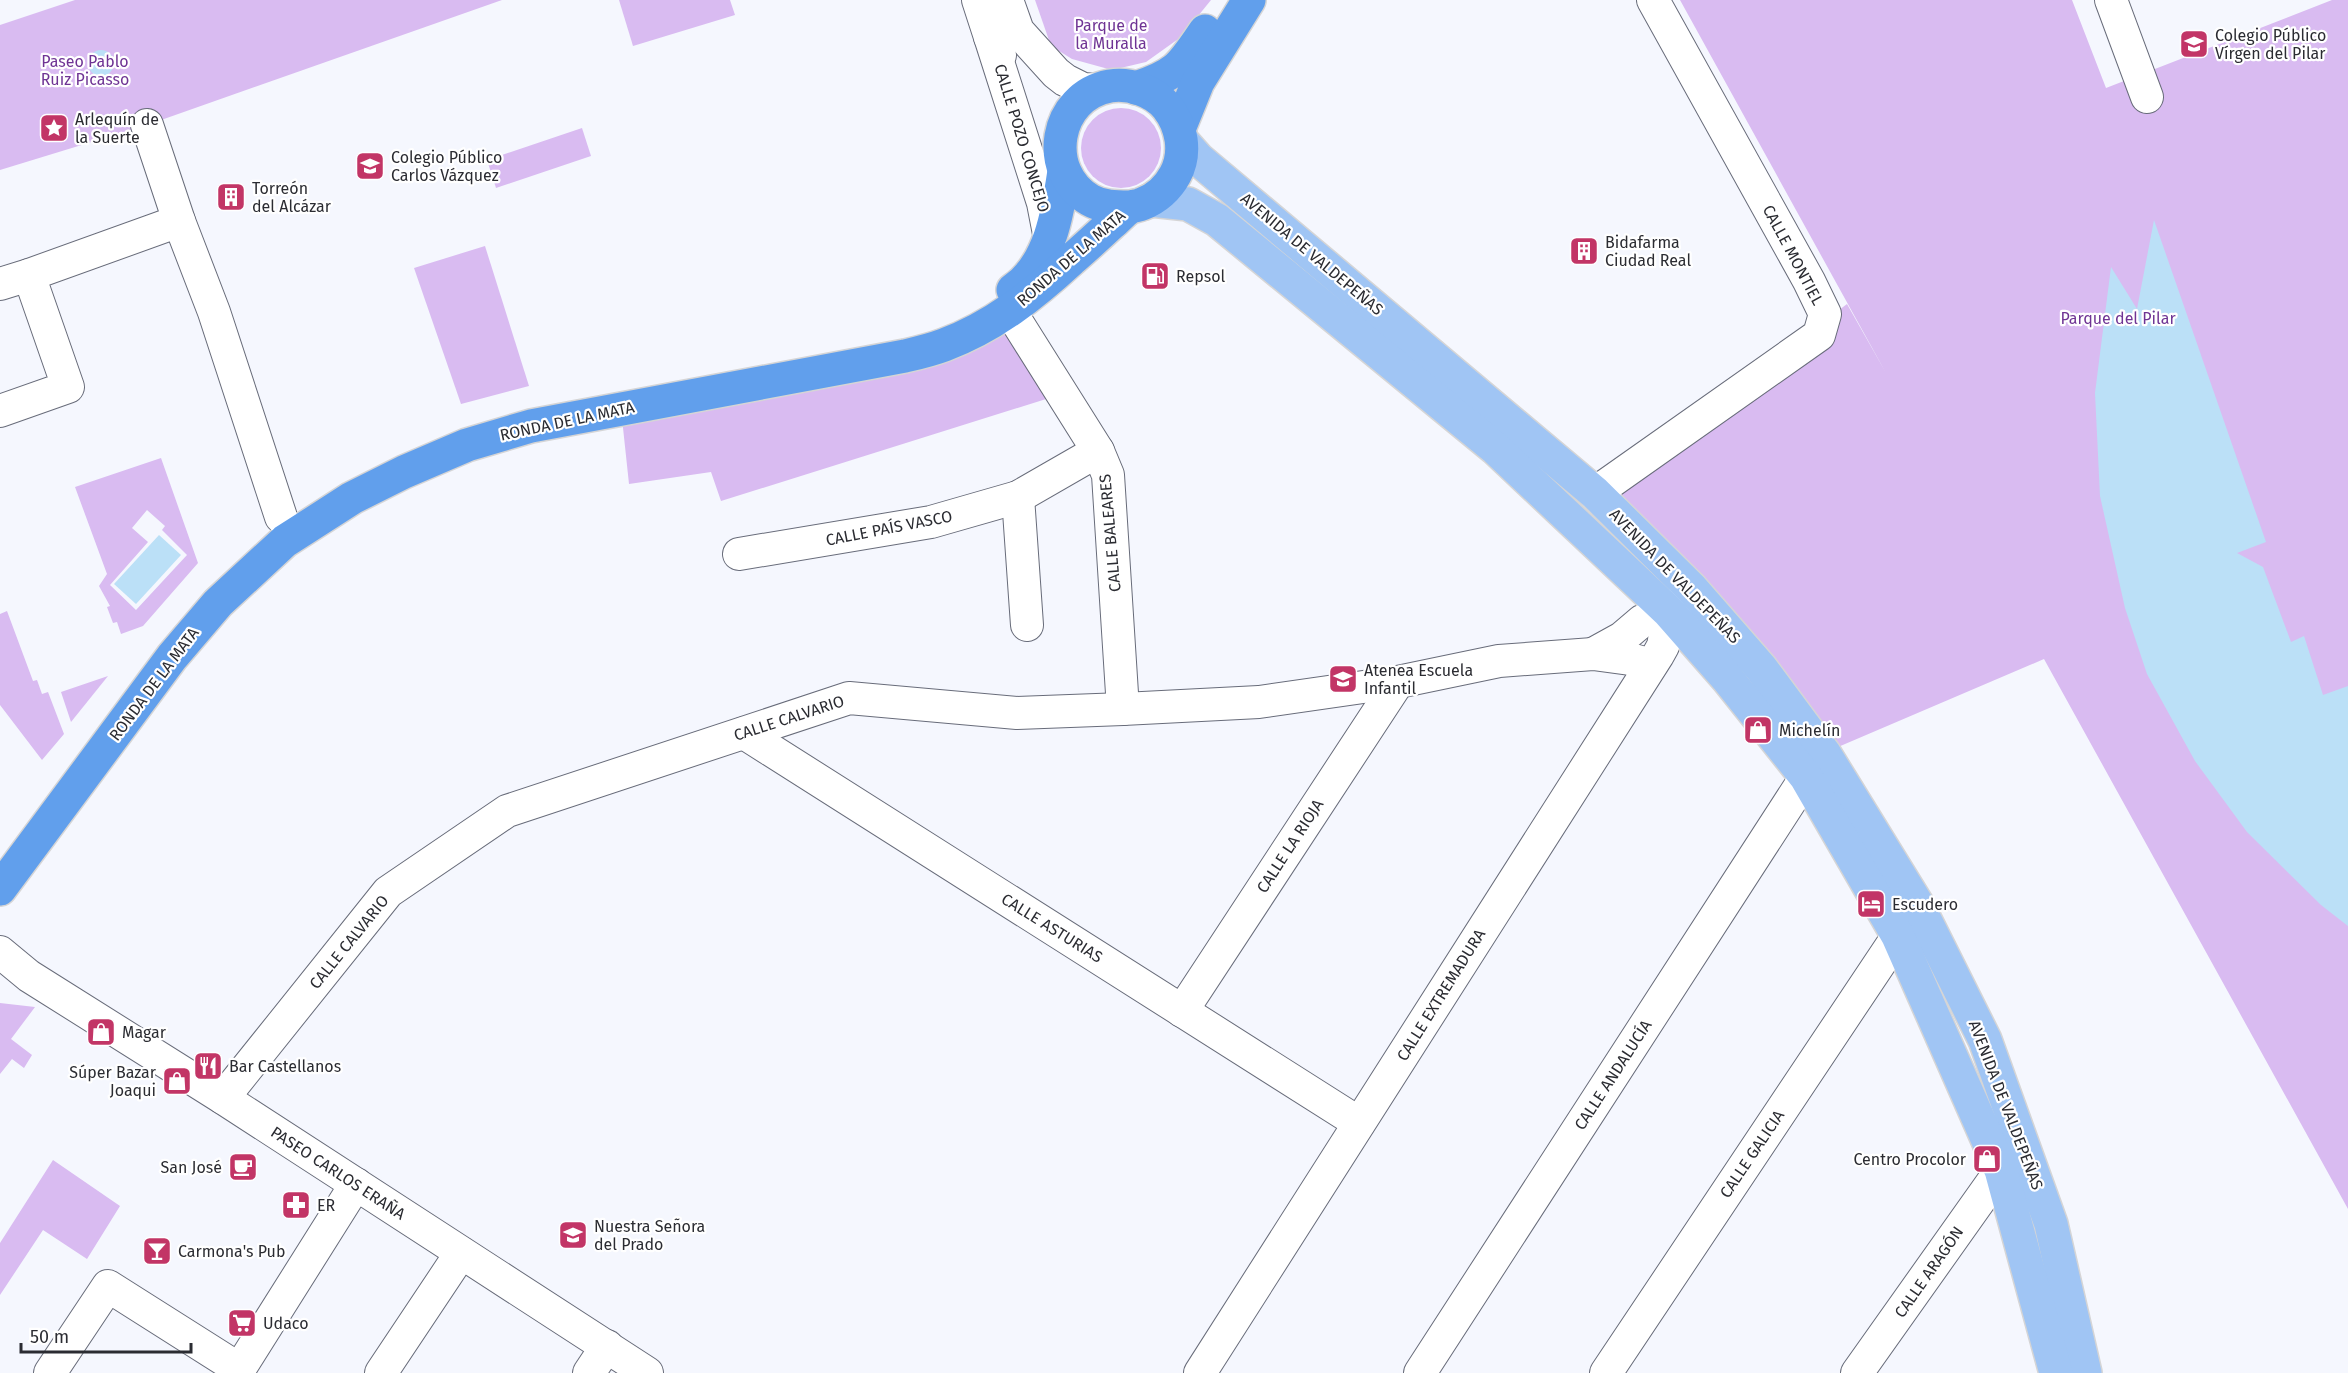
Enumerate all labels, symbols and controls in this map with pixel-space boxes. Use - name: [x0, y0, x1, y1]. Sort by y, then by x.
- park label: Parque de la Muralla: [1075, 16, 1147, 53]
- place label: Colegio Público Vírgen del Pilar: [2215, 26, 2326, 63]
- school or university icon: Colegio Público Vírgen del Pilar: [2178, 28, 2210, 60]
- park label: Paseo Pablo Ruiz Picasso: [41, 52, 129, 89]
- street label: CALLE POZO CONCEJO: [990, 62, 1054, 214]
- place label: Arlequín de la Suerte: [75, 110, 159, 147]
- place icon: Arlequín de la Suerte: [38, 112, 70, 144]
- place label: Colegio Público Carlos Vázquez: [391, 148, 502, 185]
- school or university icon: Colegio Público Carlos Vázquez: [354, 150, 386, 182]
- place label: Torreón del Alcázar: [252, 179, 332, 216]
- building icon: Torreón del Alcázar: [215, 181, 247, 213]
- street label: AVENIDA DE VALDEPEÑAS: [1237, 189, 1387, 319]
- street label: CALLE MONTIEL: [1759, 202, 1827, 308]
- street label: RONDA DE LA MATA: [1013, 205, 1130, 310]
- place label: Bidafarma Ciudad Real: [1605, 233, 1691, 270]
- building icon: Bidafarma Ciudad Real: [1568, 235, 1600, 267]
- fuel station icon: Repsol: [1139, 260, 1171, 292]
- place label: Repsol: [1176, 267, 1225, 286]
- park label: Parque del Pilar: [2060, 309, 2176, 328]
- street label: RONDA DE LA MATA: [498, 397, 637, 445]
- street label: CALLE BALEARES: [1095, 473, 1125, 593]
- street label: CALLE PAÍS VASCO: [824, 505, 954, 550]
- street label: AVENIDA DE VALDEPEÑAS: [1606, 505, 1745, 648]
- street label: RONDA DE LA MATA: [105, 623, 203, 744]
- place label: Atenea Escuela Infantil: [1364, 661, 1473, 698]
- school or university icon: Atenea Escuela Infantil: [1327, 663, 1359, 695]
- street label: CALLE CALVARIO: [731, 691, 847, 745]
- shop icon: Michelín: [1742, 714, 1774, 746]
- place label: Michelín: [1779, 721, 1840, 740]
- street label: CALLE LA RIOJA: [1253, 795, 1328, 896]
- hotel icon: Escudero: [1855, 888, 1887, 920]
- street label: CALLE ASTURIAS: [998, 889, 1106, 967]
- street label: CALLE CALVARIO: [305, 891, 393, 993]
- place label: Escudero: [1892, 895, 1958, 914]
- street label: CALLE EXTREMADURA: [1393, 925, 1490, 1064]
- street label: CALLE ANDALUCÍA: [1570, 1015, 1656, 1134]
- shop icon: Magar: [85, 1016, 117, 1048]
- street label: AVENIDA DE VALDEPEÑAS: [1965, 1018, 2047, 1193]
- place label: Magar: [122, 1023, 167, 1042]
- restaurant icon: Bar Castellanos: [192, 1050, 224, 1082]
- place label: Bar Castellanos: [229, 1057, 341, 1076]
- place label: Súper Bazar Joaqui: [69, 1063, 157, 1100]
- shop icon: Súper Bazar Joaqui: [161, 1065, 193, 1097]
- street label: CALLE GALICIA: [1716, 1106, 1789, 1201]
- street label: PASEO CARLOS ERAÑA: [267, 1122, 409, 1224]
- shop icon: Centro Procolor: [1971, 1143, 2003, 1175]
- place label: Centro Procolor: [1853, 1150, 1967, 1169]
- cafe icon: San José: [227, 1151, 259, 1183]
- place label: San José: [161, 1158, 222, 1177]
- pharmacy icon: ER: [280, 1189, 312, 1221]
- place label: ER: [317, 1195, 335, 1215]
- place label: Nuestra Señora del Prado: [594, 1217, 705, 1254]
- school or university icon: Nuestra Señora del Prado: [557, 1219, 589, 1251]
- street label: CALLE ARAGÓN: [1890, 1222, 1967, 1321]
- bar icon: Carmona's Pub: [141, 1235, 173, 1267]
- place label: Carmona's Pub: [178, 1242, 285, 1261]
- supermarket icon: Udaco: [226, 1307, 258, 1339]
- place label: Udaco: [263, 1314, 309, 1333]
- scale bar: [21, 1316, 190, 1354]
- text: 50 m: [30, 1326, 69, 1348]

